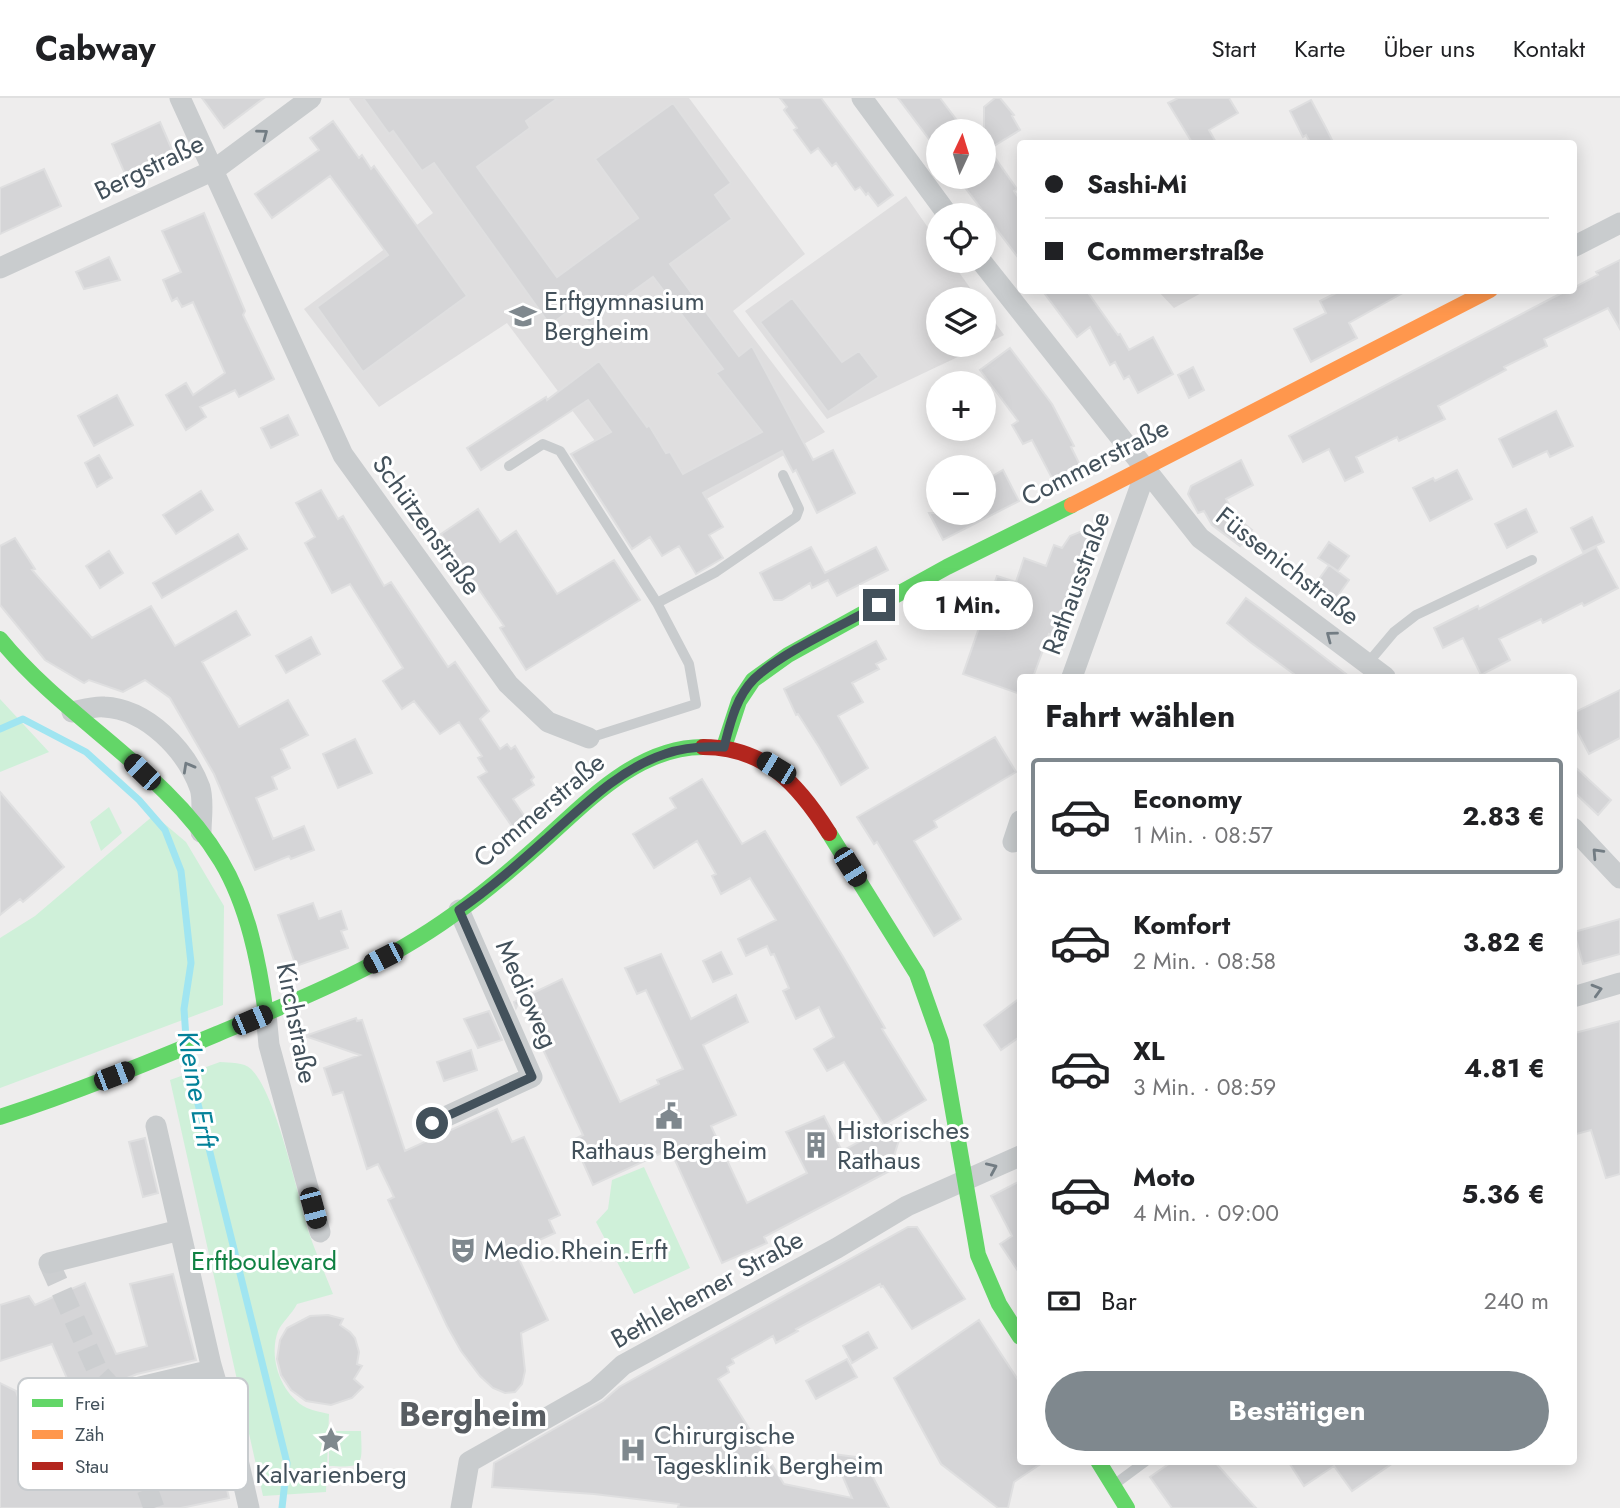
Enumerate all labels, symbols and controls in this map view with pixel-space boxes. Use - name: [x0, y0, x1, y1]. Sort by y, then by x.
- text: Cabway: [35, 25, 156, 72]
- text: Start: [1212, 31, 1256, 66]
- text: Karte: [1294, 31, 1345, 66]
- text: Über uns: [1383, 31, 1475, 66]
- text: Kontakt: [1513, 31, 1585, 66]
- north arrow: [926, 119, 996, 189]
- map controls: [926, 119, 996, 525]
- street label: Bergstraße: [88, 124, 210, 210]
- one-way arrow: [255, 130, 268, 143]
- text: Sashi-Mi: [1087, 165, 1187, 203]
- button: locate: [926, 203, 996, 273]
- text: Commerstraße: [1087, 232, 1264, 270]
- place label: Erftgymnasium Bergheim: [544, 282, 705, 350]
- button: layers: [926, 287, 996, 357]
- school or university icon: Erftgymnasium Bergheim: [508, 301, 538, 331]
- button: +: [926, 371, 996, 441]
- street label: Commerstraße: [1015, 408, 1175, 516]
- street label: Schützenstraße: [363, 447, 491, 603]
- button: −: [926, 455, 996, 525]
- street label: Füssenichstraße: [1208, 498, 1368, 634]
- street label: Rathausstraße: [1033, 506, 1119, 660]
- callout: 1 Min.: [903, 580, 1033, 630]
- text: 1 Min.: [935, 588, 1001, 622]
- route end: [863, 589, 895, 621]
- one-way arrow: [1326, 632, 1339, 645]
- text: Fahrt wählen: [1045, 693, 1235, 739]
- street label: Commerstraße: [465, 744, 613, 876]
- car: [753, 748, 800, 788]
- car: [120, 750, 165, 794]
- one-way arrow: [183, 762, 196, 775]
- text: Economy: [1133, 780, 1242, 818]
- icon: car: [1049, 785, 1112, 848]
- text: 2.83 €: [1462, 797, 1545, 835]
- text: 1 Min. · 08:57: [1133, 818, 1273, 852]
- car: [830, 844, 871, 890]
- one-way arrow: [1592, 848, 1605, 861]
- text: Komfort: [1133, 906, 1230, 944]
- icon: car: [1049, 911, 1112, 974]
- text: 3.82 €: [1463, 923, 1545, 961]
- street label: Medioweg: [486, 934, 568, 1054]
- car: [360, 939, 407, 977]
- text: 2 Min. · 08:58: [1133, 944, 1276, 978]
- street label: Kirchstraße: [267, 959, 327, 1087]
- one-way arrow: [1590, 984, 1602, 998]
- car: [229, 1002, 276, 1038]
- water label: Kleine Erft: [167, 1027, 228, 1152]
- text: XL: [1133, 1032, 1165, 1070]
- icon: car: [1049, 1037, 1112, 1100]
- text: 4.81 €: [1464, 1049, 1545, 1087]
- car: [91, 1059, 138, 1093]
- text: 3 Min. · 08:59: [1133, 1070, 1276, 1104]
- public building icon: Rathaus Bergheim: [654, 1101, 684, 1131]
- route start: [416, 1107, 448, 1139]
- place label: Historisches Rathaus: [837, 1111, 969, 1179]
- building icon: Historisches Rathaus: [801, 1130, 831, 1160]
- place label: Rathaus Bergheim: [571, 1131, 767, 1169]
- text: Moto: [1133, 1158, 1195, 1196]
- one-way arrow: [985, 1162, 997, 1176]
- icon: car: [1049, 1163, 1112, 1226]
- text: 5.36 €: [1461, 1175, 1545, 1213]
- car: [298, 1185, 329, 1231]
- text: 4 Min. · 09:00: [1133, 1196, 1279, 1230]
- street label: Bethlehemer Straße: [604, 1220, 810, 1358]
- place label: Medio.Rhein.Erft: [484, 1231, 668, 1269]
- theatre icon: Medio.Rhein.Erft: [448, 1235, 478, 1265]
- park label: Erftboulevard: [191, 1242, 337, 1280]
- icon: cash: [1045, 1282, 1083, 1320]
- text: Bar: [1101, 1282, 1137, 1320]
- text: 240 m: [1484, 1284, 1549, 1318]
- button: Bestätigen: [1045, 1371, 1549, 1451]
- legend: [18, 1378, 248, 1490]
- text: Frei: [75, 1390, 105, 1417]
- district label: Bergheim: [399, 1391, 547, 1438]
- place label: Chirurgische Tagesklinik Bergheim: [654, 1416, 884, 1484]
- text: Zäh: [75, 1421, 105, 1448]
- place icon: Kalvarienberg: [316, 1425, 346, 1455]
- hospital icon: Chirurgische Tagesklinik Bergheim: [618, 1435, 648, 1465]
- text: Stau: [75, 1453, 109, 1480]
- place label: Kalvarienberg: [255, 1455, 407, 1493]

